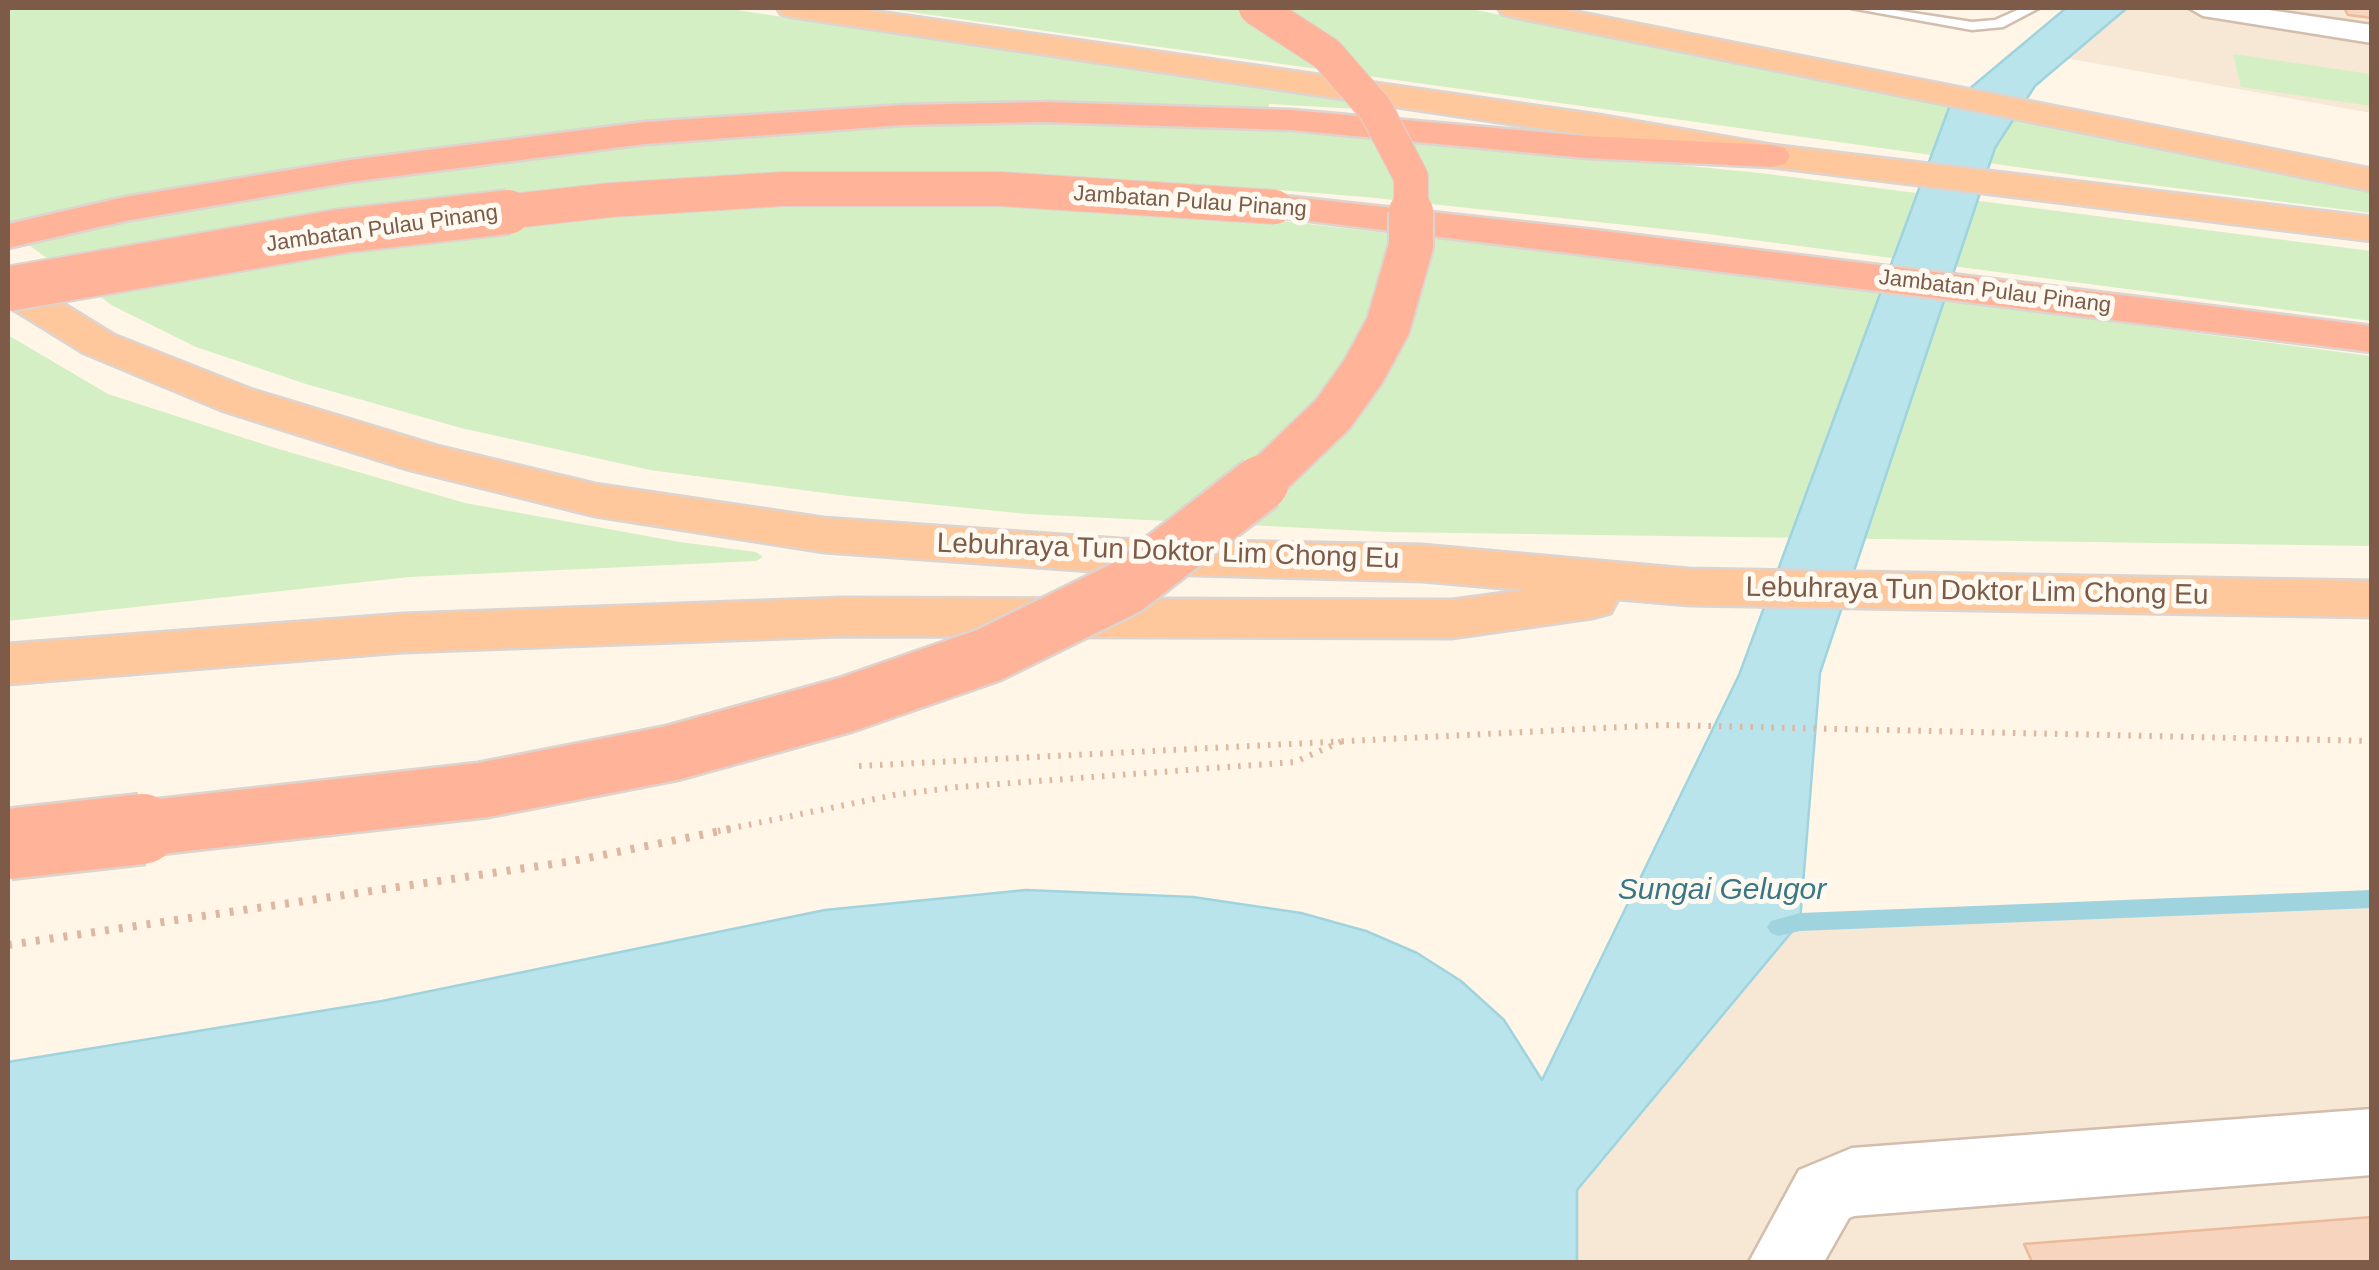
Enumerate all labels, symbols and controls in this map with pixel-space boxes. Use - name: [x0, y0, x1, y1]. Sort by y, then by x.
- street label: Jambatan Pulau Pinang: [1073, 181, 1307, 223]
- street label: Jambatan Pulau Pinang: [264, 200, 500, 258]
- street label: Jambatan Pulau Pinang: [1877, 265, 2113, 319]
- street label: Lebuhraya Tun Doktor Lim Chong Eu: [936, 527, 1400, 577]
- street label: Lebuhraya Tun Doktor Lim Chong Eu: [1745, 571, 2209, 613]
- water label: Sungai Gelugor: [1618, 873, 1826, 909]

